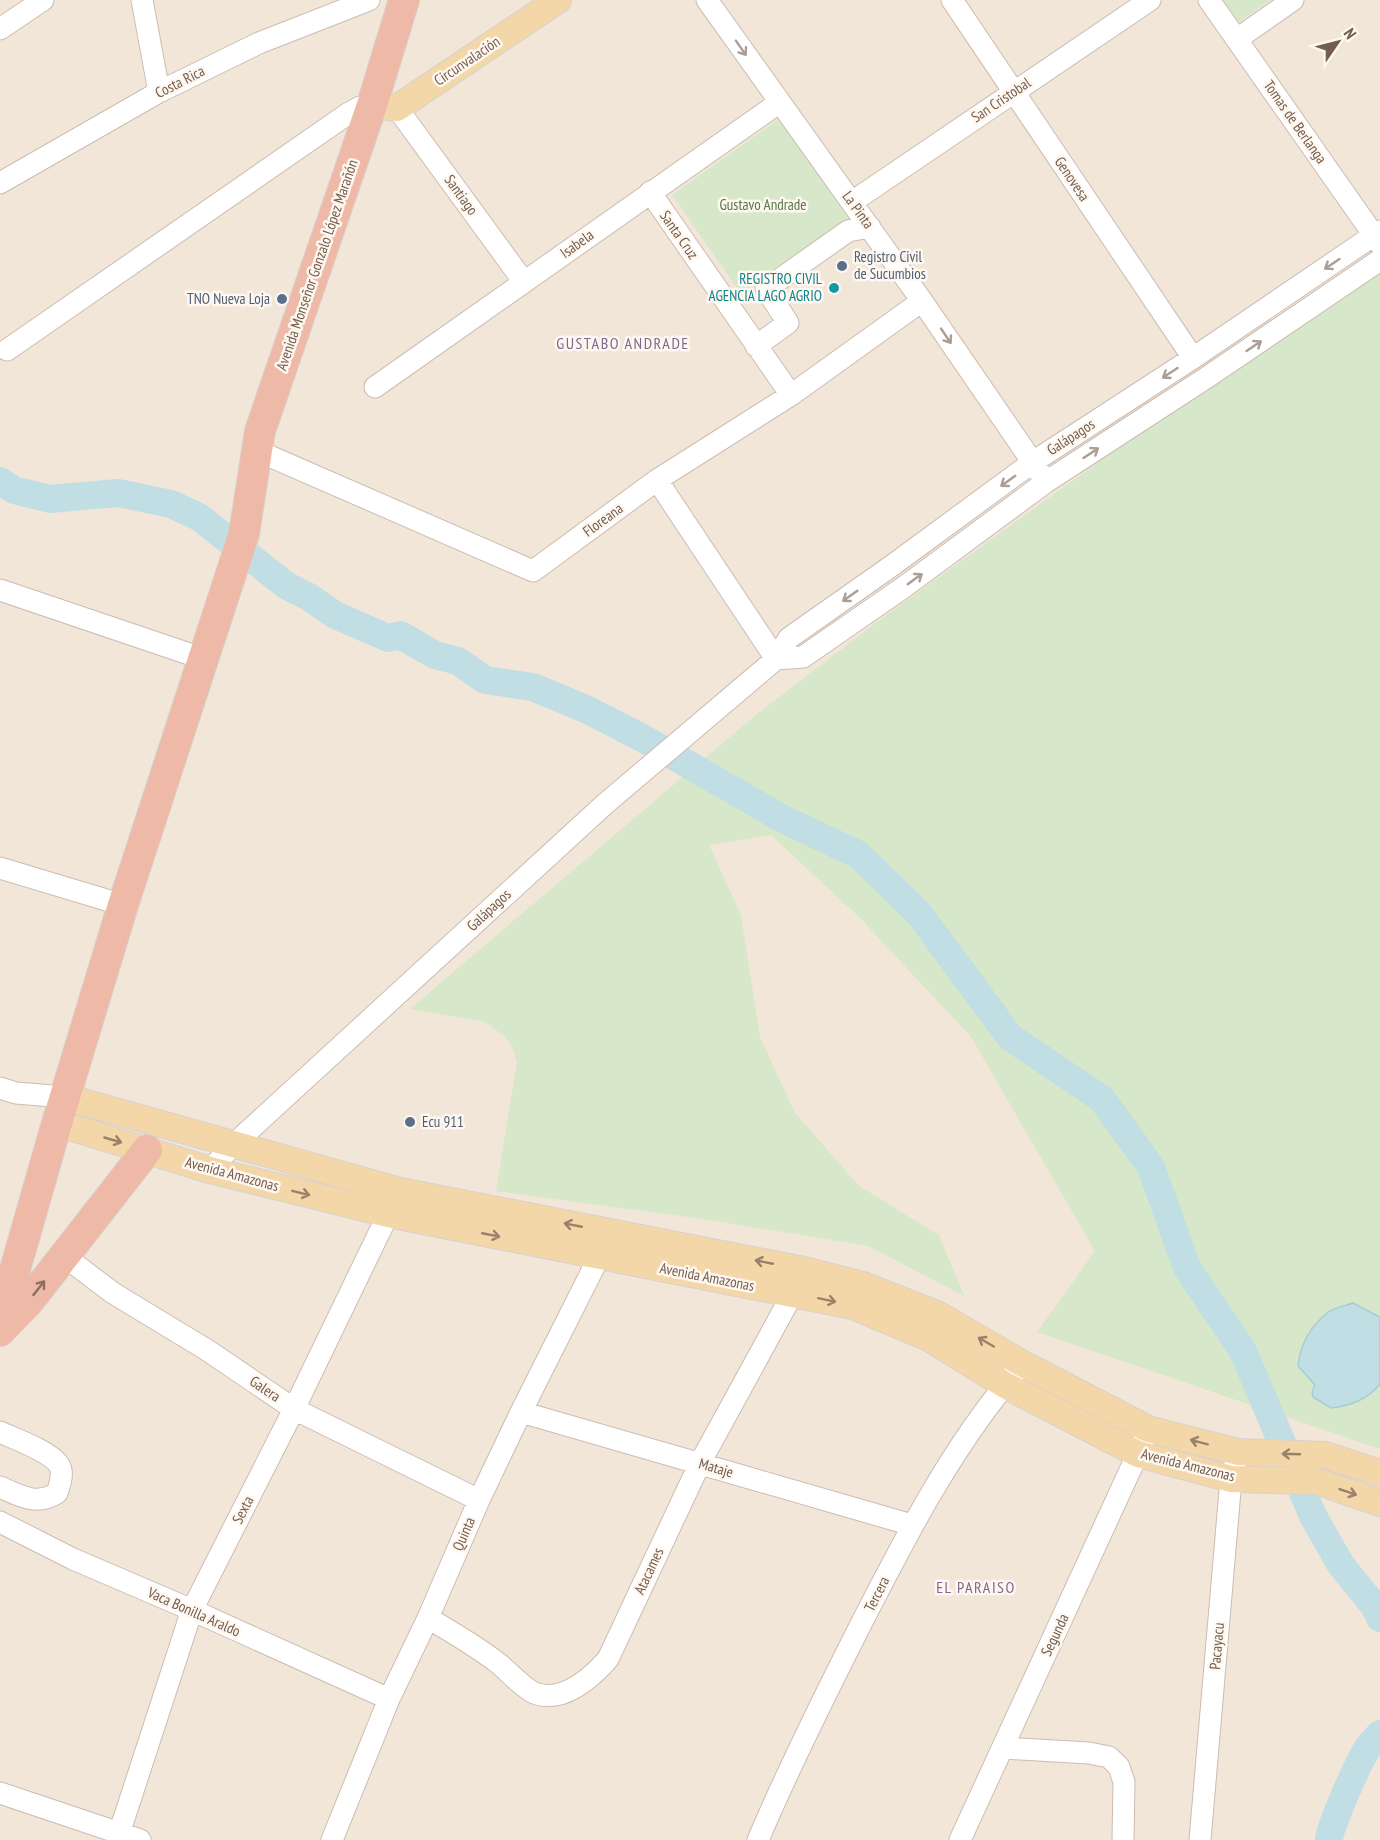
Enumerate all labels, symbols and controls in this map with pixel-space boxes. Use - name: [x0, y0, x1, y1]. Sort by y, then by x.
- north arrow: [1308, 12, 1368, 72]
- text: N: [1340, 24, 1361, 43]
- street label: Circunvalación: [430, 32, 503, 90]
- one-way arrow: [735, 39, 747, 55]
- street label: Costa Rica: [152, 61, 208, 102]
- street label: San Cristobal: [967, 72, 1035, 126]
- street label: Tomas de Berlanga: [1260, 76, 1331, 167]
- street label: Genovesa: [1051, 153, 1094, 205]
- street label: Avenida Monseñor Gonzalo López Marañón: [271, 157, 362, 373]
- street label: Santiago: [440, 171, 482, 219]
- street label: La Pinta: [838, 187, 878, 232]
- park label: Gustavo Andrade: [719, 195, 807, 214]
- street label: Santa Cruz: [656, 207, 703, 263]
- street label: Isabela: [556, 225, 597, 262]
- place label: Registro Civil de Sucumbios: [854, 247, 926, 283]
- one-way arrow: [1324, 258, 1340, 270]
- marker: Registro Civil de Sucumbios: [835, 259, 849, 273]
- place label: REGISTRO CIVIL AGENCIA LAGO AGRIO: [709, 269, 823, 305]
- marker: REGISTRO CIVIL AGENCIA LAGO AGRIO: [827, 281, 841, 295]
- place label: TNO Nueva Loja: [187, 289, 270, 308]
- marker: TNO Nueva Loja: [275, 292, 289, 306]
- one-way arrow: [940, 327, 952, 343]
- district label: GUSTABO ANDRADE: [556, 333, 690, 353]
- one-way arrow: [1245, 340, 1261, 352]
- one-way arrow: [1162, 367, 1179, 379]
- street label: Galápagos: [1043, 414, 1098, 459]
- one-way arrow: [1082, 447, 1099, 459]
- one-way arrow: [1000, 475, 1016, 487]
- street label: Floreana: [579, 499, 627, 541]
- one-way arrow: [907, 573, 923, 585]
- one-way arrow: [843, 590, 859, 602]
- street label: Galápagos: [463, 884, 515, 935]
- place label: Ecu 911: [422, 1112, 464, 1131]
- marker: Ecu 911: [403, 1115, 417, 1129]
- one-way arrow: [103, 1135, 122, 1146]
- street label: Avenida Amazonas: [183, 1152, 281, 1195]
- one-way arrow: [291, 1187, 310, 1199]
- one-way arrow: [563, 1219, 583, 1230]
- one-way arrow: [481, 1230, 500, 1241]
- one-way arrow: [755, 1256, 775, 1267]
- street label: Avenida Amazonas: [658, 1258, 756, 1295]
- one-way arrow: [32, 1280, 45, 1296]
- one-way arrow: [817, 1295, 836, 1306]
- one-way arrow: [977, 1336, 995, 1347]
- street label: Galera: [246, 1371, 284, 1406]
- one-way arrow: [1190, 1436, 1209, 1448]
- street label: Avenida Amazonas: [1139, 1444, 1237, 1485]
- one-way arrow: [1281, 1448, 1301, 1459]
- street label: Mataje: [697, 1454, 736, 1481]
- one-way arrow: [1338, 1487, 1357, 1498]
- street label: Sexta: [228, 1493, 258, 1527]
- street label: Quinta: [448, 1514, 479, 1553]
- street label: Atacames: [630, 1544, 668, 1597]
- street label: Tercera: [860, 1573, 893, 1615]
- district label: EL PARAISO: [936, 1577, 1016, 1597]
- street label: Vaca Bonilla Araldo: [144, 1582, 244, 1640]
- street label: Segunda: [1037, 1611, 1073, 1659]
- street label: Pacayacu: [1205, 1622, 1228, 1670]

